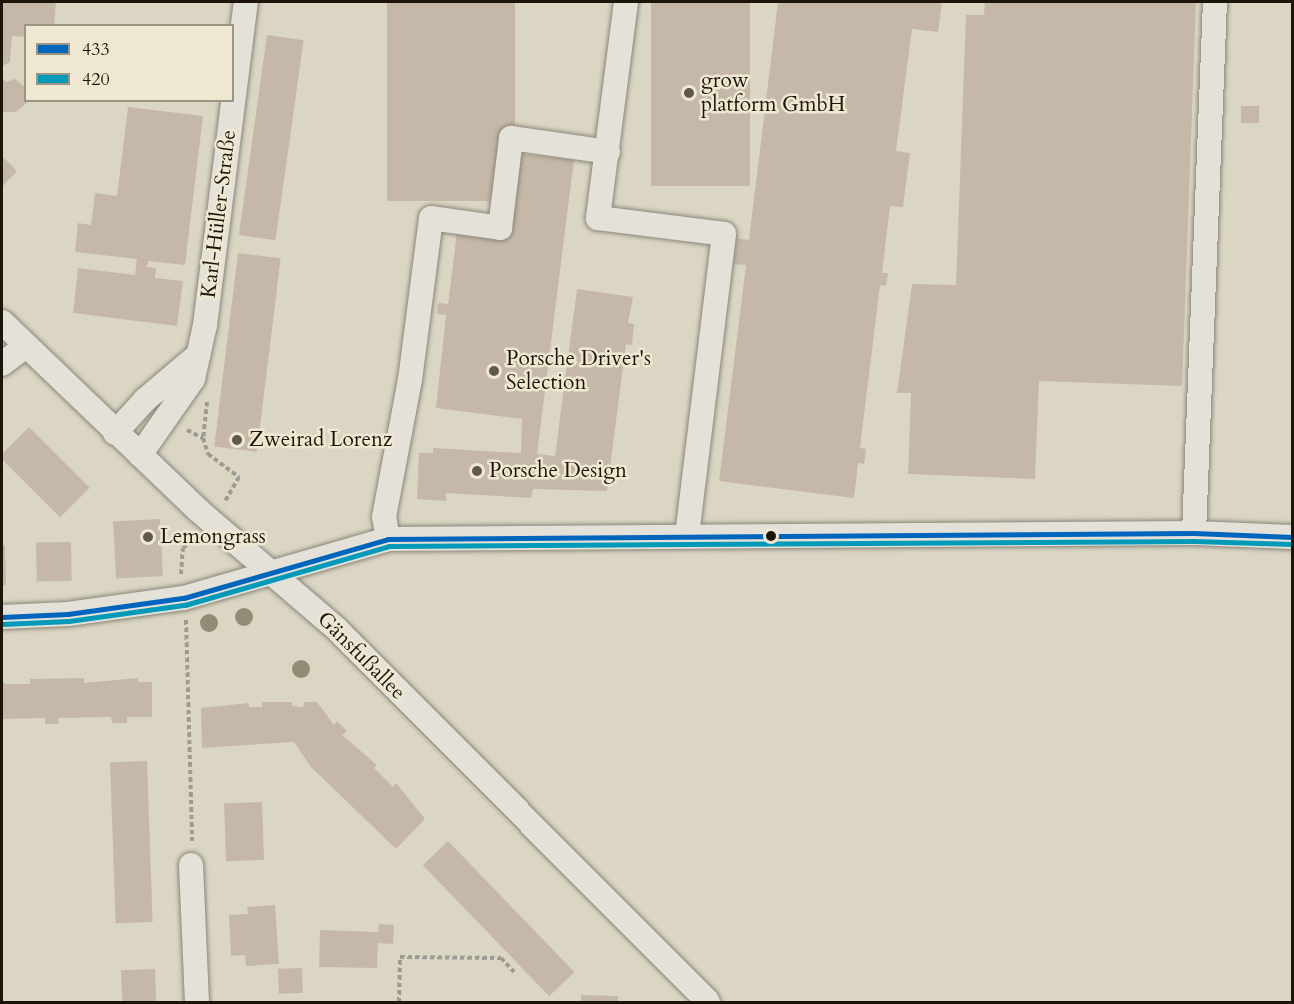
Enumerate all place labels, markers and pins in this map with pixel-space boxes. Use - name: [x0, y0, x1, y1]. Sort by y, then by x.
- place label: grow platform GmbH: [701, 68, 845, 118]
- marker: grow platform GmbH: [682, 86, 696, 100]
- place label: Porsche Driver's Selection: [506, 346, 651, 396]
- marker: Porsche Driver's Selection: [487, 364, 501, 378]
- place label: Zweirad Lorenz: [249, 427, 392, 453]
- marker: Zweirad Lorenz: [230, 433, 244, 447]
- place label: Porsche Design: [489, 458, 627, 484]
- marker: Porsche Design: [470, 464, 484, 478]
- place label: Lemongrass: [160, 524, 266, 550]
- marker: Lemongrass: [141, 530, 155, 544]
- unlabelled marker: [765, 530, 777, 542]

